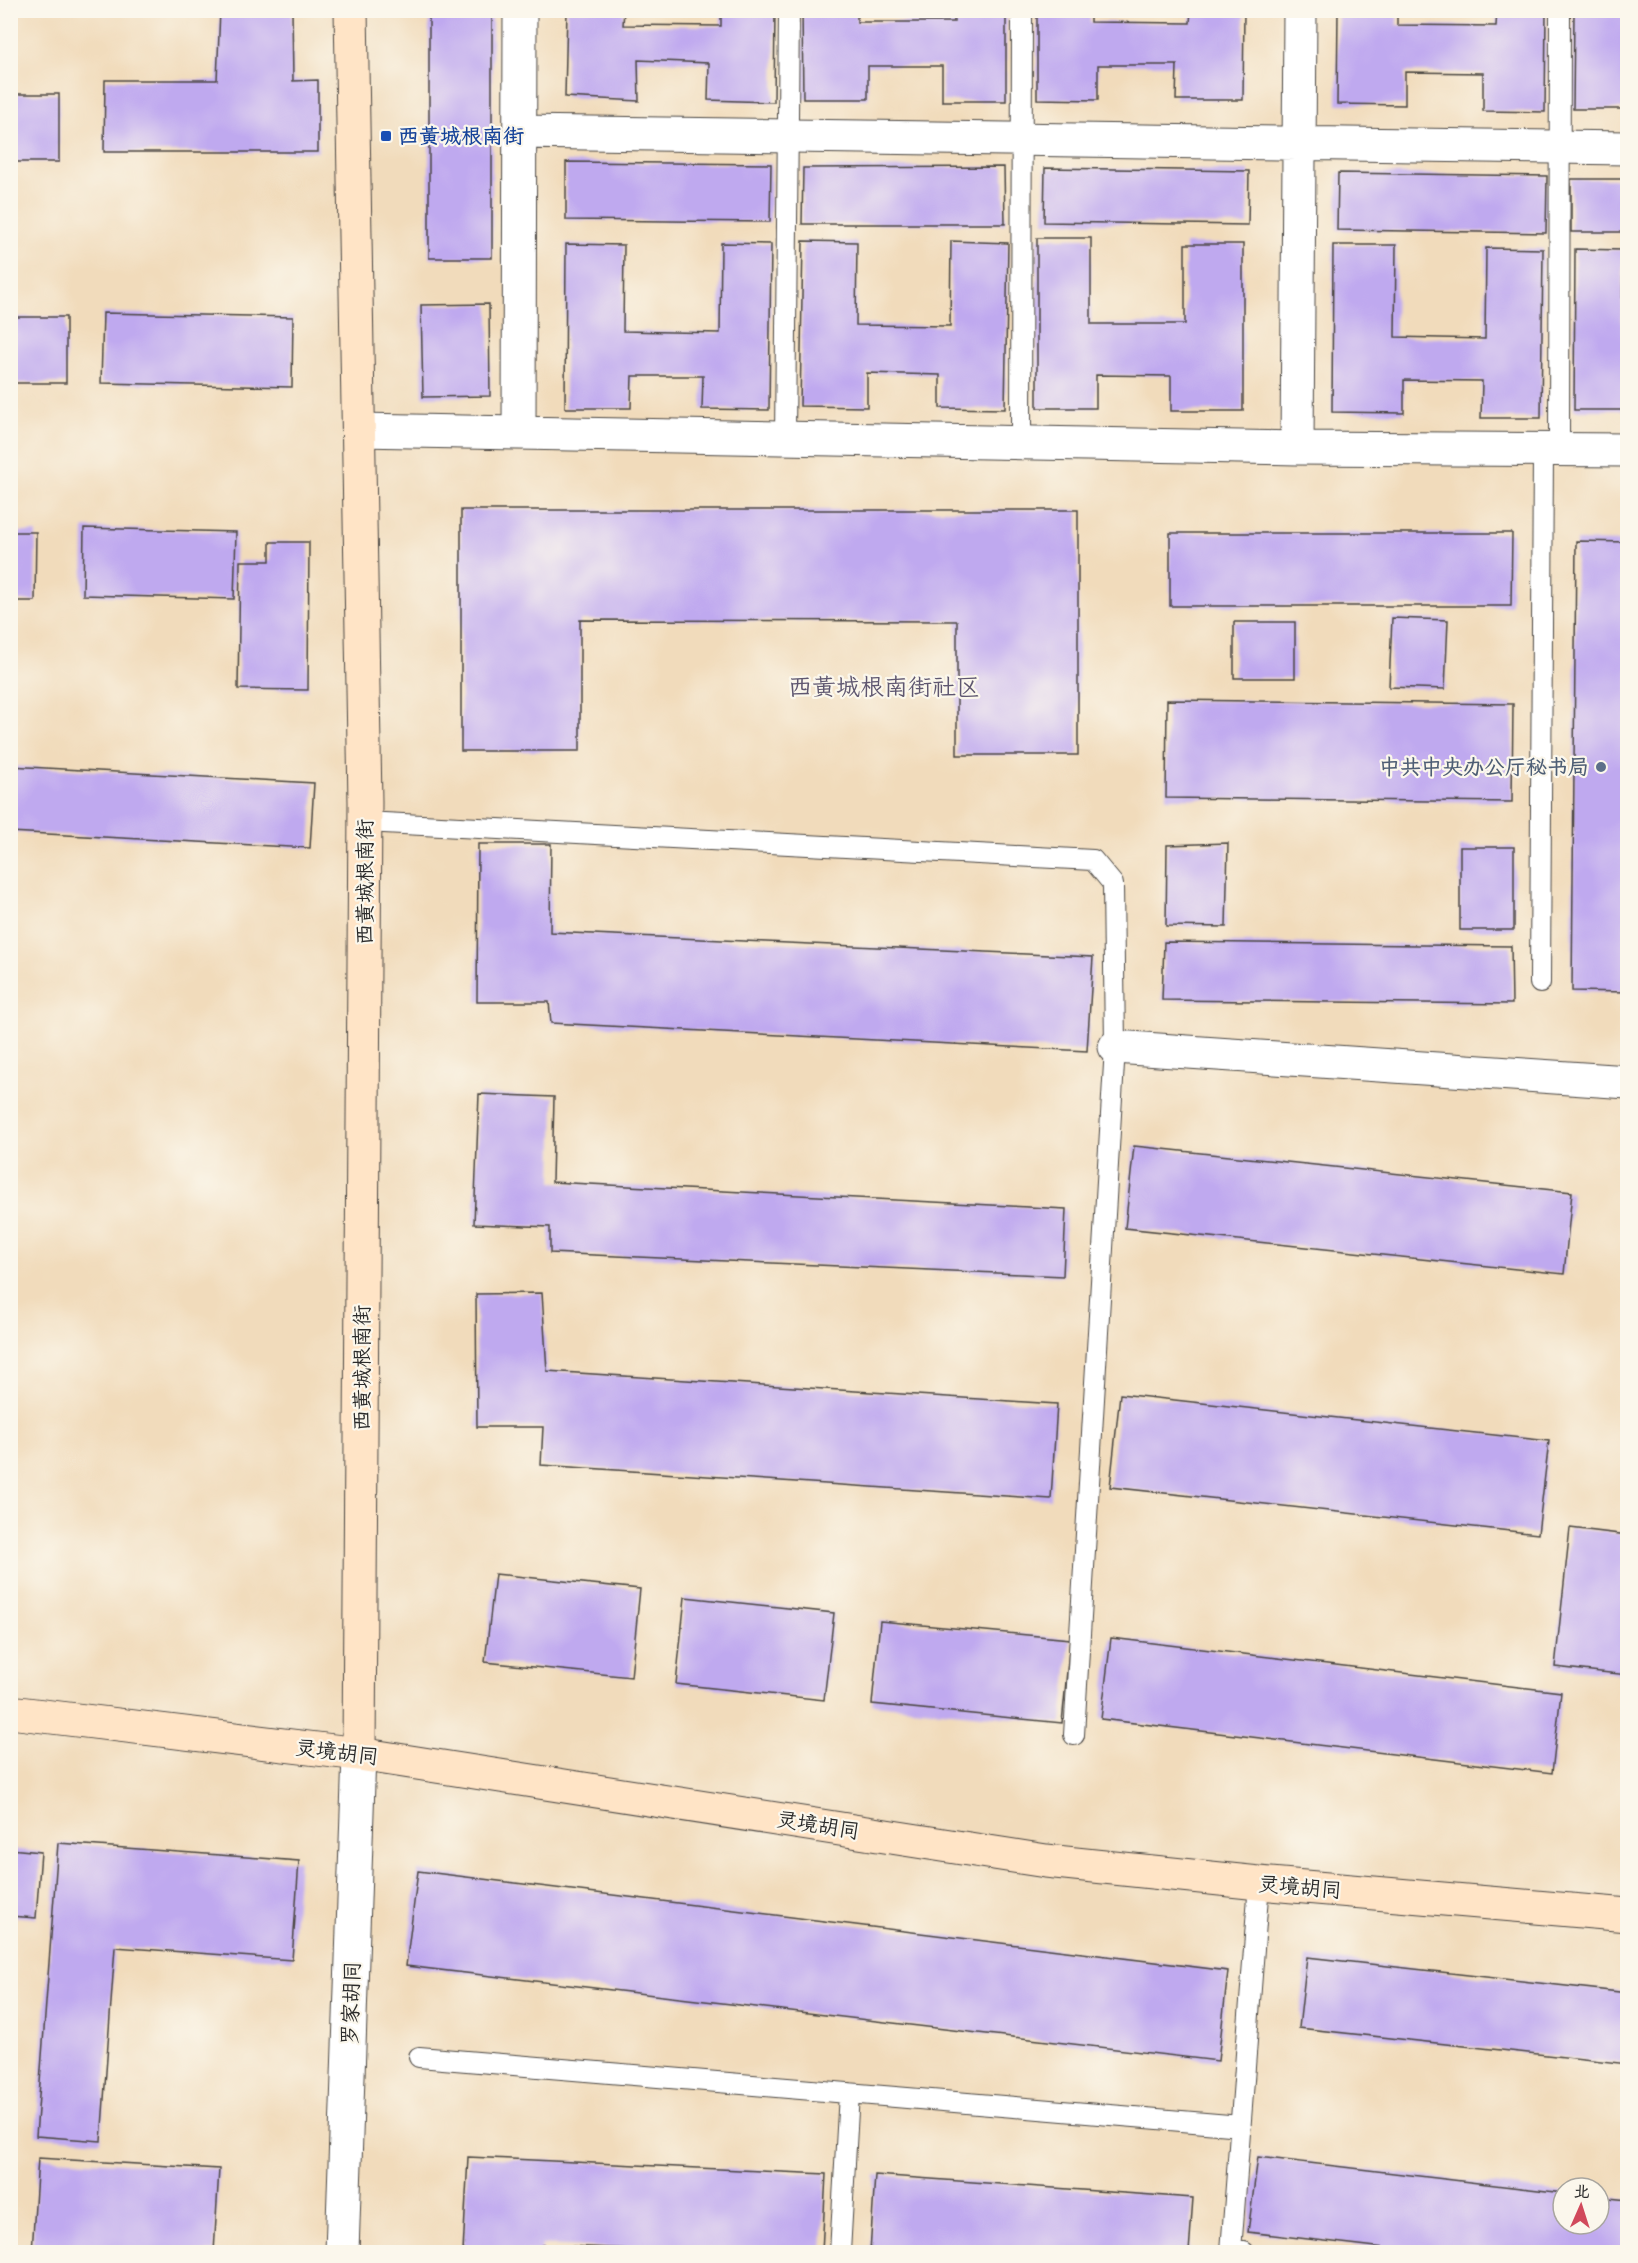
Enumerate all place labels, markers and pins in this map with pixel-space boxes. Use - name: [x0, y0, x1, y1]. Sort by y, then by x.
- place label: 西黄城根南街: [398, 124, 524, 149]
- marker: 西黄城根南街: [379, 129, 393, 143]
- place label: 中共中央办公厅秘书局: [1379, 755, 1589, 780]
- marker: 中共中央办公厅秘书局: [1594, 760, 1608, 774]

